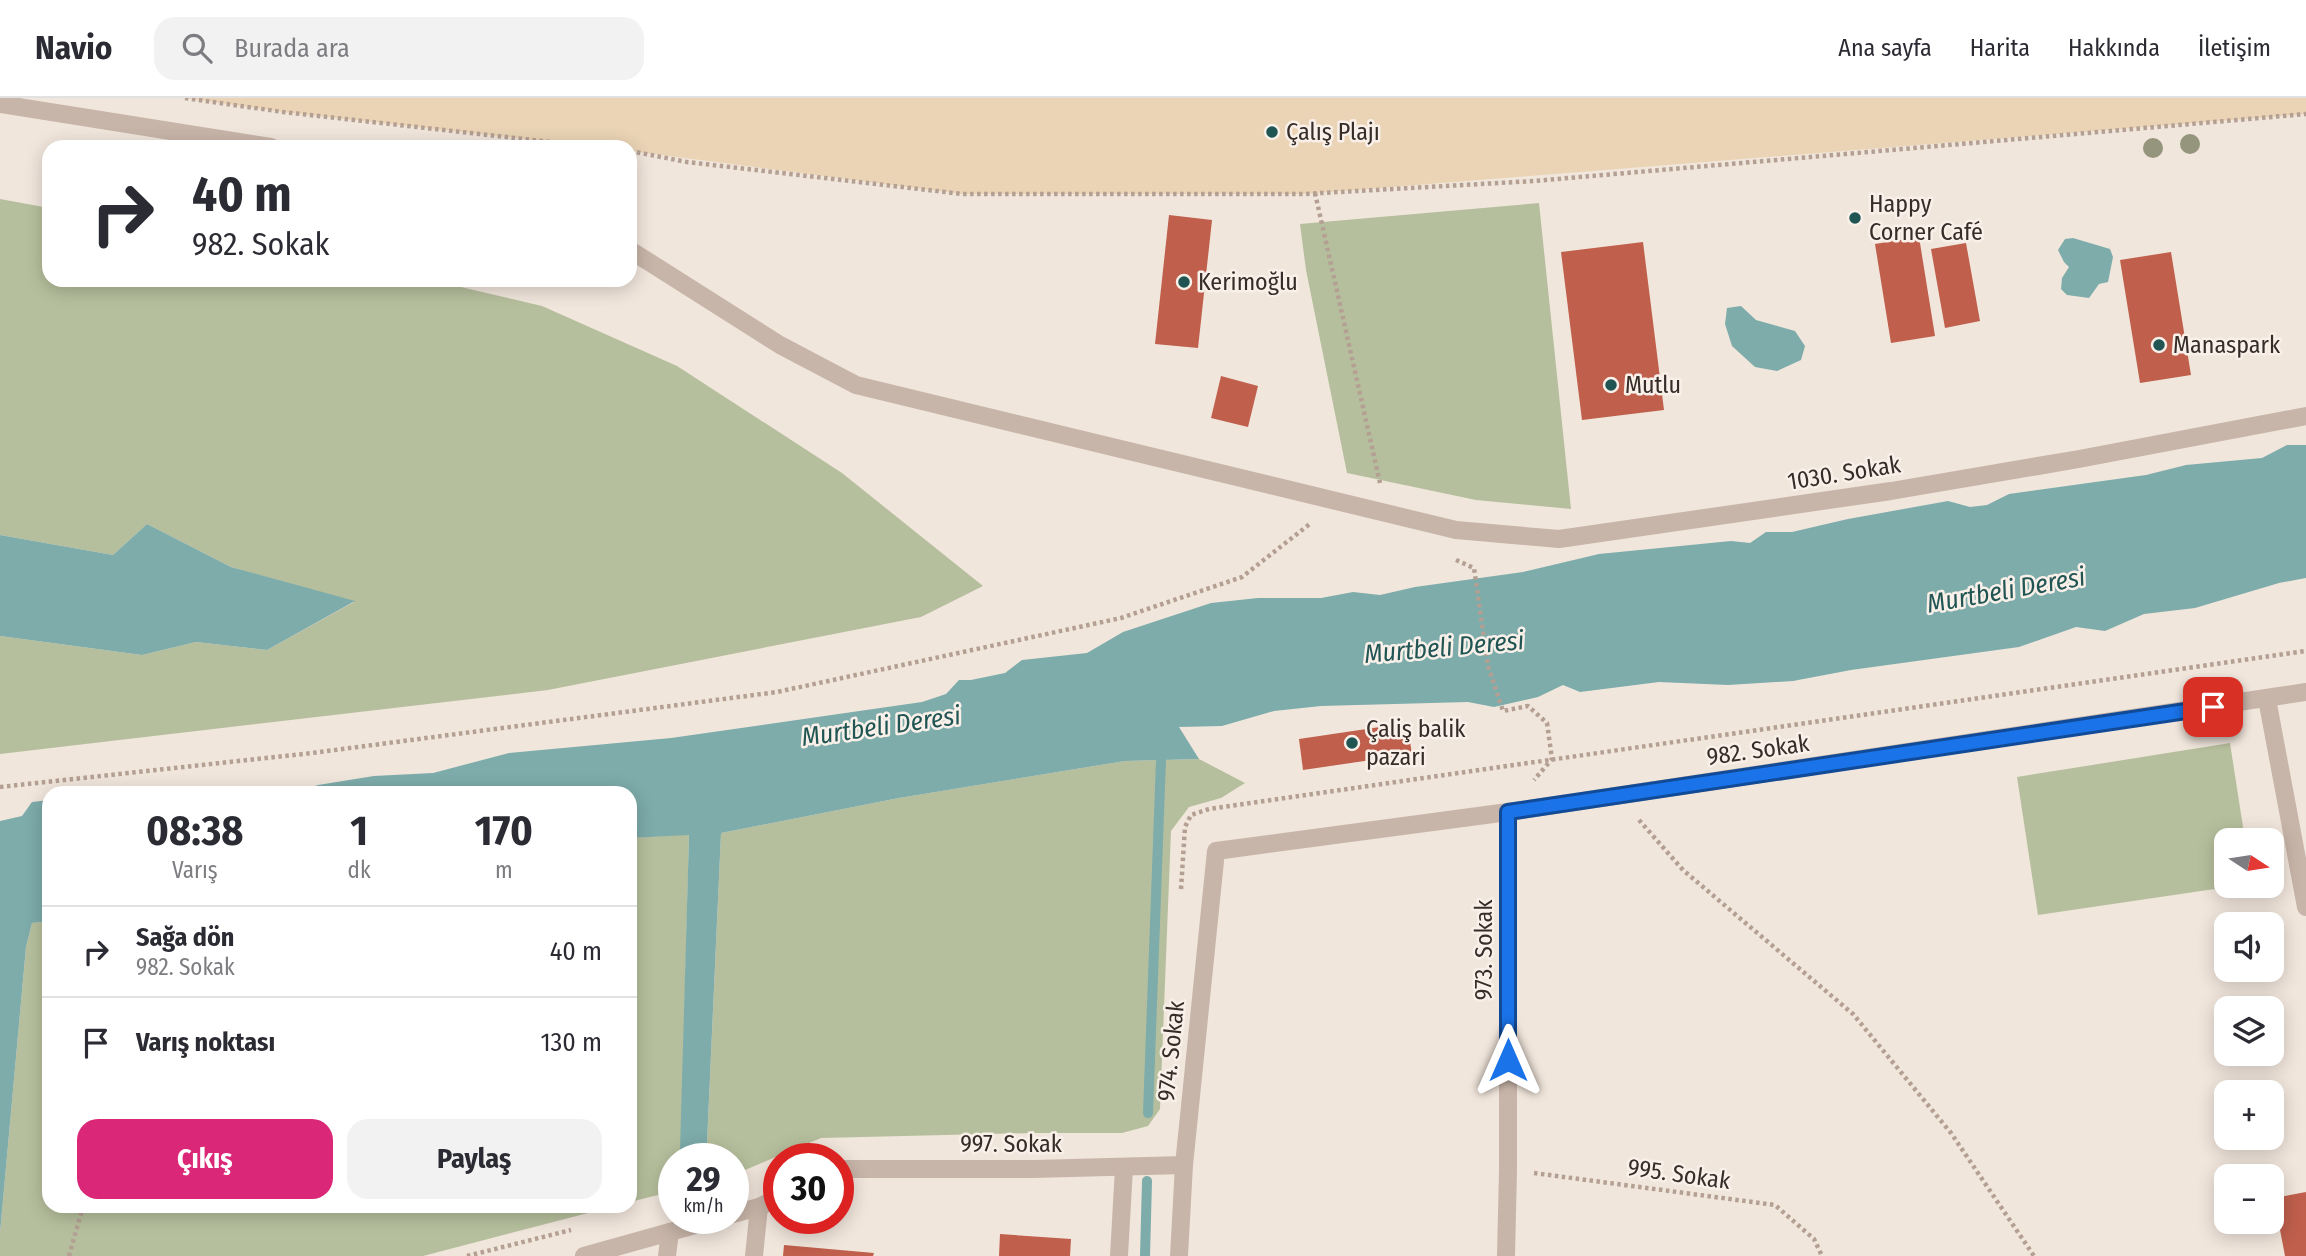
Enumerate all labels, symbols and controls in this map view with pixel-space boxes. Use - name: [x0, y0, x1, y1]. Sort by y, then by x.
- search box: [154, 17, 644, 80]
- text: Navio: [35, 28, 112, 68]
- icon: search: [178, 29, 216, 67]
- text: Burada ara: [234, 33, 350, 64]
- text: Ana sayfa: [1838, 34, 1932, 62]
- text: Harita: [1970, 34, 2030, 62]
- text: Hakkında: [2068, 34, 2160, 62]
- text: İletişim: [2198, 34, 2271, 62]
- place label: Çalış Plajı: [1286, 118, 1380, 146]
- marker: Çalış Plajı: [1264, 124, 1280, 140]
- text: 40 m: [192, 165, 292, 224]
- icon: right: [77, 168, 168, 259]
- place label: Happy Corner Café: [1869, 190, 1983, 246]
- marker: Happy Corner Café: [1847, 210, 1863, 226]
- text: 982. Sokak: [192, 225, 329, 263]
- place label: Kerimoğlu: [1198, 268, 1298, 296]
- marker: Kerimoğlu: [1176, 274, 1192, 290]
- place label: Manaspark: [2173, 331, 2281, 359]
- marker: Manaspark: [2151, 337, 2167, 353]
- place label: Mutlu: [1625, 371, 1681, 399]
- marker: Mutlu: [1603, 377, 1619, 393]
- street label: 1030. Sokak: [1786, 450, 1903, 496]
- water label: Murtbeli Deresi: [1924, 561, 2088, 620]
- water label: Murtbeli Deresi: [1363, 625, 1526, 670]
- pin: [2183, 677, 2243, 737]
- icon: arrive: [2194, 688, 2232, 726]
- water label: Murtbeli Deresi: [799, 700, 963, 753]
- place label: Çaliş balik pazari: [1366, 715, 1466, 771]
- street label: 982. Sokak: [1705, 729, 1812, 771]
- marker: Çaliş balik pazari: [1344, 735, 1360, 751]
- text: 08:38: [146, 806, 244, 856]
- text: 1: [350, 806, 368, 856]
- text: 170: [475, 806, 533, 856]
- north arrow: [2214, 828, 2284, 898]
- map controls: [2214, 828, 2284, 1234]
- text: Varış: [172, 856, 218, 884]
- text: dk: [348, 856, 371, 884]
- text: m: [495, 856, 513, 884]
- street label: 973. Sokak: [1470, 899, 1498, 1000]
- button: sound: [2214, 912, 2284, 982]
- text: Sağa dön: [136, 922, 235, 953]
- icon: right: [77, 933, 115, 971]
- text: 40 m: [550, 936, 602, 967]
- text: 982. Sokak: [136, 953, 235, 981]
- button: layers: [2214, 996, 2284, 1066]
- street label: 974. Sokak: [1152, 999, 1190, 1103]
- position arrow: [1471, 1023, 1545, 1097]
- icon: arrive: [77, 1024, 115, 1062]
- text: Varış noktası: [136, 1027, 275, 1058]
- text: 130 m: [540, 1027, 602, 1058]
- button: +: [2214, 1080, 2284, 1150]
- button: Çıkış: [77, 1119, 333, 1199]
- button: Paylaş: [347, 1119, 602, 1199]
- street label: 997. Sokak: [960, 1130, 1063, 1158]
- speed limit sign: 30: [763, 1143, 854, 1234]
- street label: 995. Sokak: [1626, 1153, 1733, 1195]
- text: 29: [686, 1158, 721, 1200]
- button: −: [2214, 1164, 2284, 1234]
- text: km/h: [683, 1195, 724, 1217]

